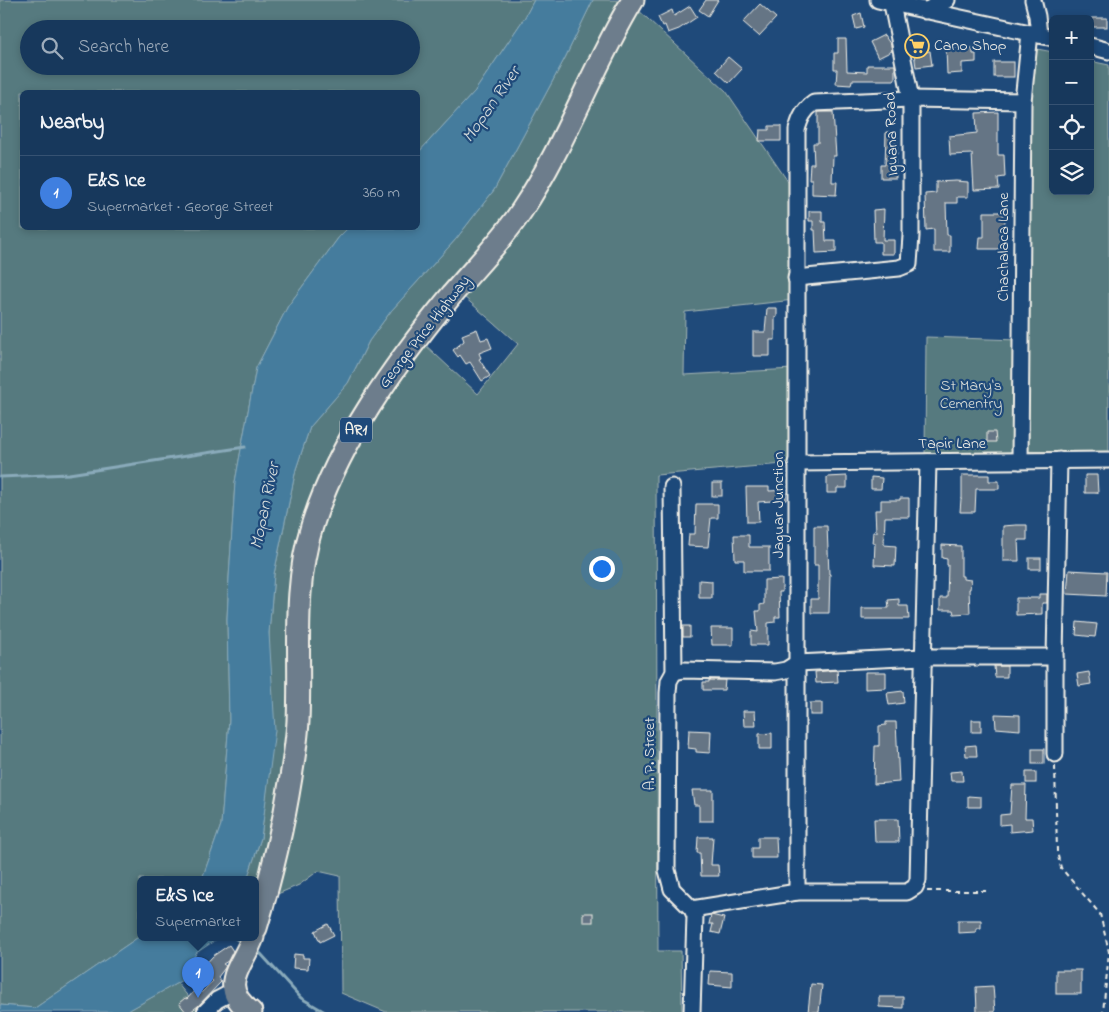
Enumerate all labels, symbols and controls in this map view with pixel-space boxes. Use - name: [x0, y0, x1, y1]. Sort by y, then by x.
- map controls: [1049, 15, 1094, 195]
- button: +: [1049, 15, 1094, 60]
- search box: [20, 20, 420, 75]
- supermarket icon: Cano Shop: [904, 33, 930, 59]
- icon: search: [38, 34, 66, 62]
- text: Search here: [78, 34, 169, 61]
- place label: Cano Shop: [934, 34, 1007, 58]
- water label: Mopan River: [456, 60, 529, 148]
- button: −: [1049, 60, 1094, 105]
- street label: Iguana Road: [879, 92, 905, 176]
- button: locate: [1049, 105, 1094, 150]
- text: Nearby: [40, 108, 104, 138]
- button: layers: [1049, 150, 1094, 195]
- text: E&S Ice: [87, 168, 146, 195]
- text: 1: [53, 181, 59, 205]
- text: 360 m: [363, 181, 400, 205]
- street label: Chachalaca Lane: [992, 192, 1016, 302]
- text: Supermarket · George Street: [87, 195, 273, 219]
- street label: George Price Highway: [373, 270, 477, 394]
- park label: St Mary's Cementry: [940, 374, 1002, 416]
- road number: AR1: [340, 418, 372, 442]
- street label: Tapir Lane: [918, 432, 987, 456]
- street label: Jaguar Junction: [767, 452, 791, 558]
- water label: Mopan River: [244, 458, 288, 551]
- your location: [589, 556, 615, 582]
- street label: A. P. Street: [638, 717, 662, 791]
- popup: [137, 876, 259, 941]
- text: E&S Ice: [155, 883, 214, 910]
- text: Supermarket: [155, 910, 241, 934]
- pin: 1: [182, 957, 214, 998]

